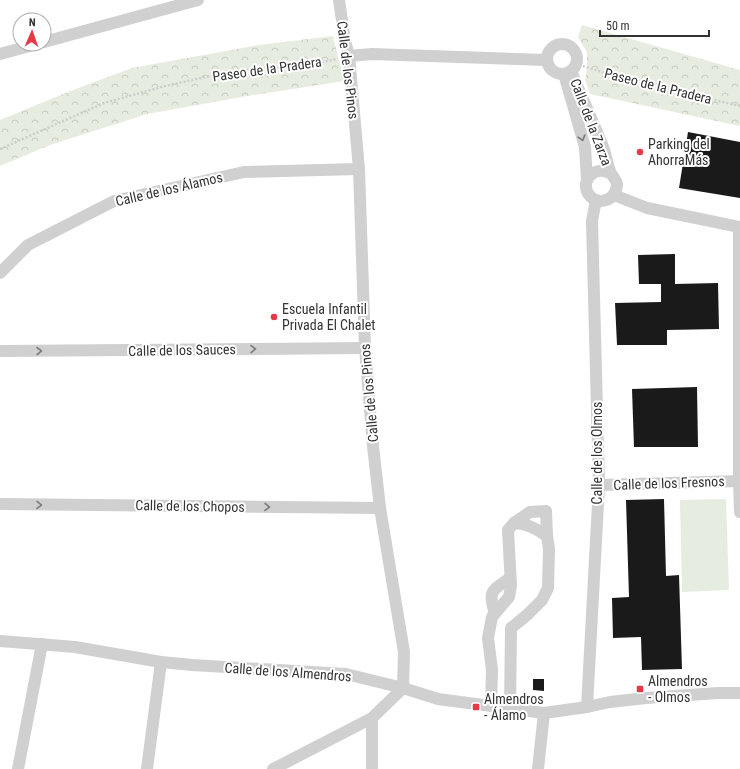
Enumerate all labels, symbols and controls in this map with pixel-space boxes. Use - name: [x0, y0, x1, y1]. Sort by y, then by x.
- north arrow: [12, 12, 52, 52]
- scale bar: [600, 12, 709, 38]
- text: N: [29, 16, 36, 29]
- text: 50 m: [606, 19, 630, 33]
- street label: Calle de los Pinos: [334, 20, 362, 120]
- street label: Paseo de la Pradera: [211, 53, 323, 85]
- street label: Paseo de la Pradera: [603, 65, 713, 107]
- street label: Calle de la Zarza: [567, 76, 615, 168]
- one-way arrow: [577, 135, 586, 142]
- place label: Parking del AhorraMás: [648, 136, 710, 168]
- marker: Parking del AhorraMás: [635, 147, 645, 157]
- street label: Calle de los Álamos: [114, 168, 224, 209]
- place label: Escuela Infantil Privada El Chalet: [282, 301, 375, 333]
- marker: Escuela Infantil Privada El Chalet: [269, 312, 279, 322]
- street label: Calle de los Sauces: [128, 341, 236, 359]
- street label: Calle de los Pinos: [357, 343, 381, 443]
- one-way arrow: [250, 345, 256, 353]
- one-way arrow: [36, 347, 42, 355]
- street label: Calle de los Olmos: [589, 402, 605, 504]
- street label: Calle de los Fresnos: [613, 473, 725, 493]
- street label: Calle de los Chopos: [135, 497, 245, 515]
- one-way arrow: [36, 501, 42, 509]
- one-way arrow: [264, 503, 270, 511]
- street label: Calle de los Almendros: [224, 660, 352, 684]
- place label: Almendros - Olmos: [648, 673, 708, 705]
- marker: Almendros - Olmos: [635, 684, 645, 694]
- place label: Almendros - Álamo: [484, 691, 544, 723]
- marker: Almendros - Álamo: [471, 702, 481, 712]

